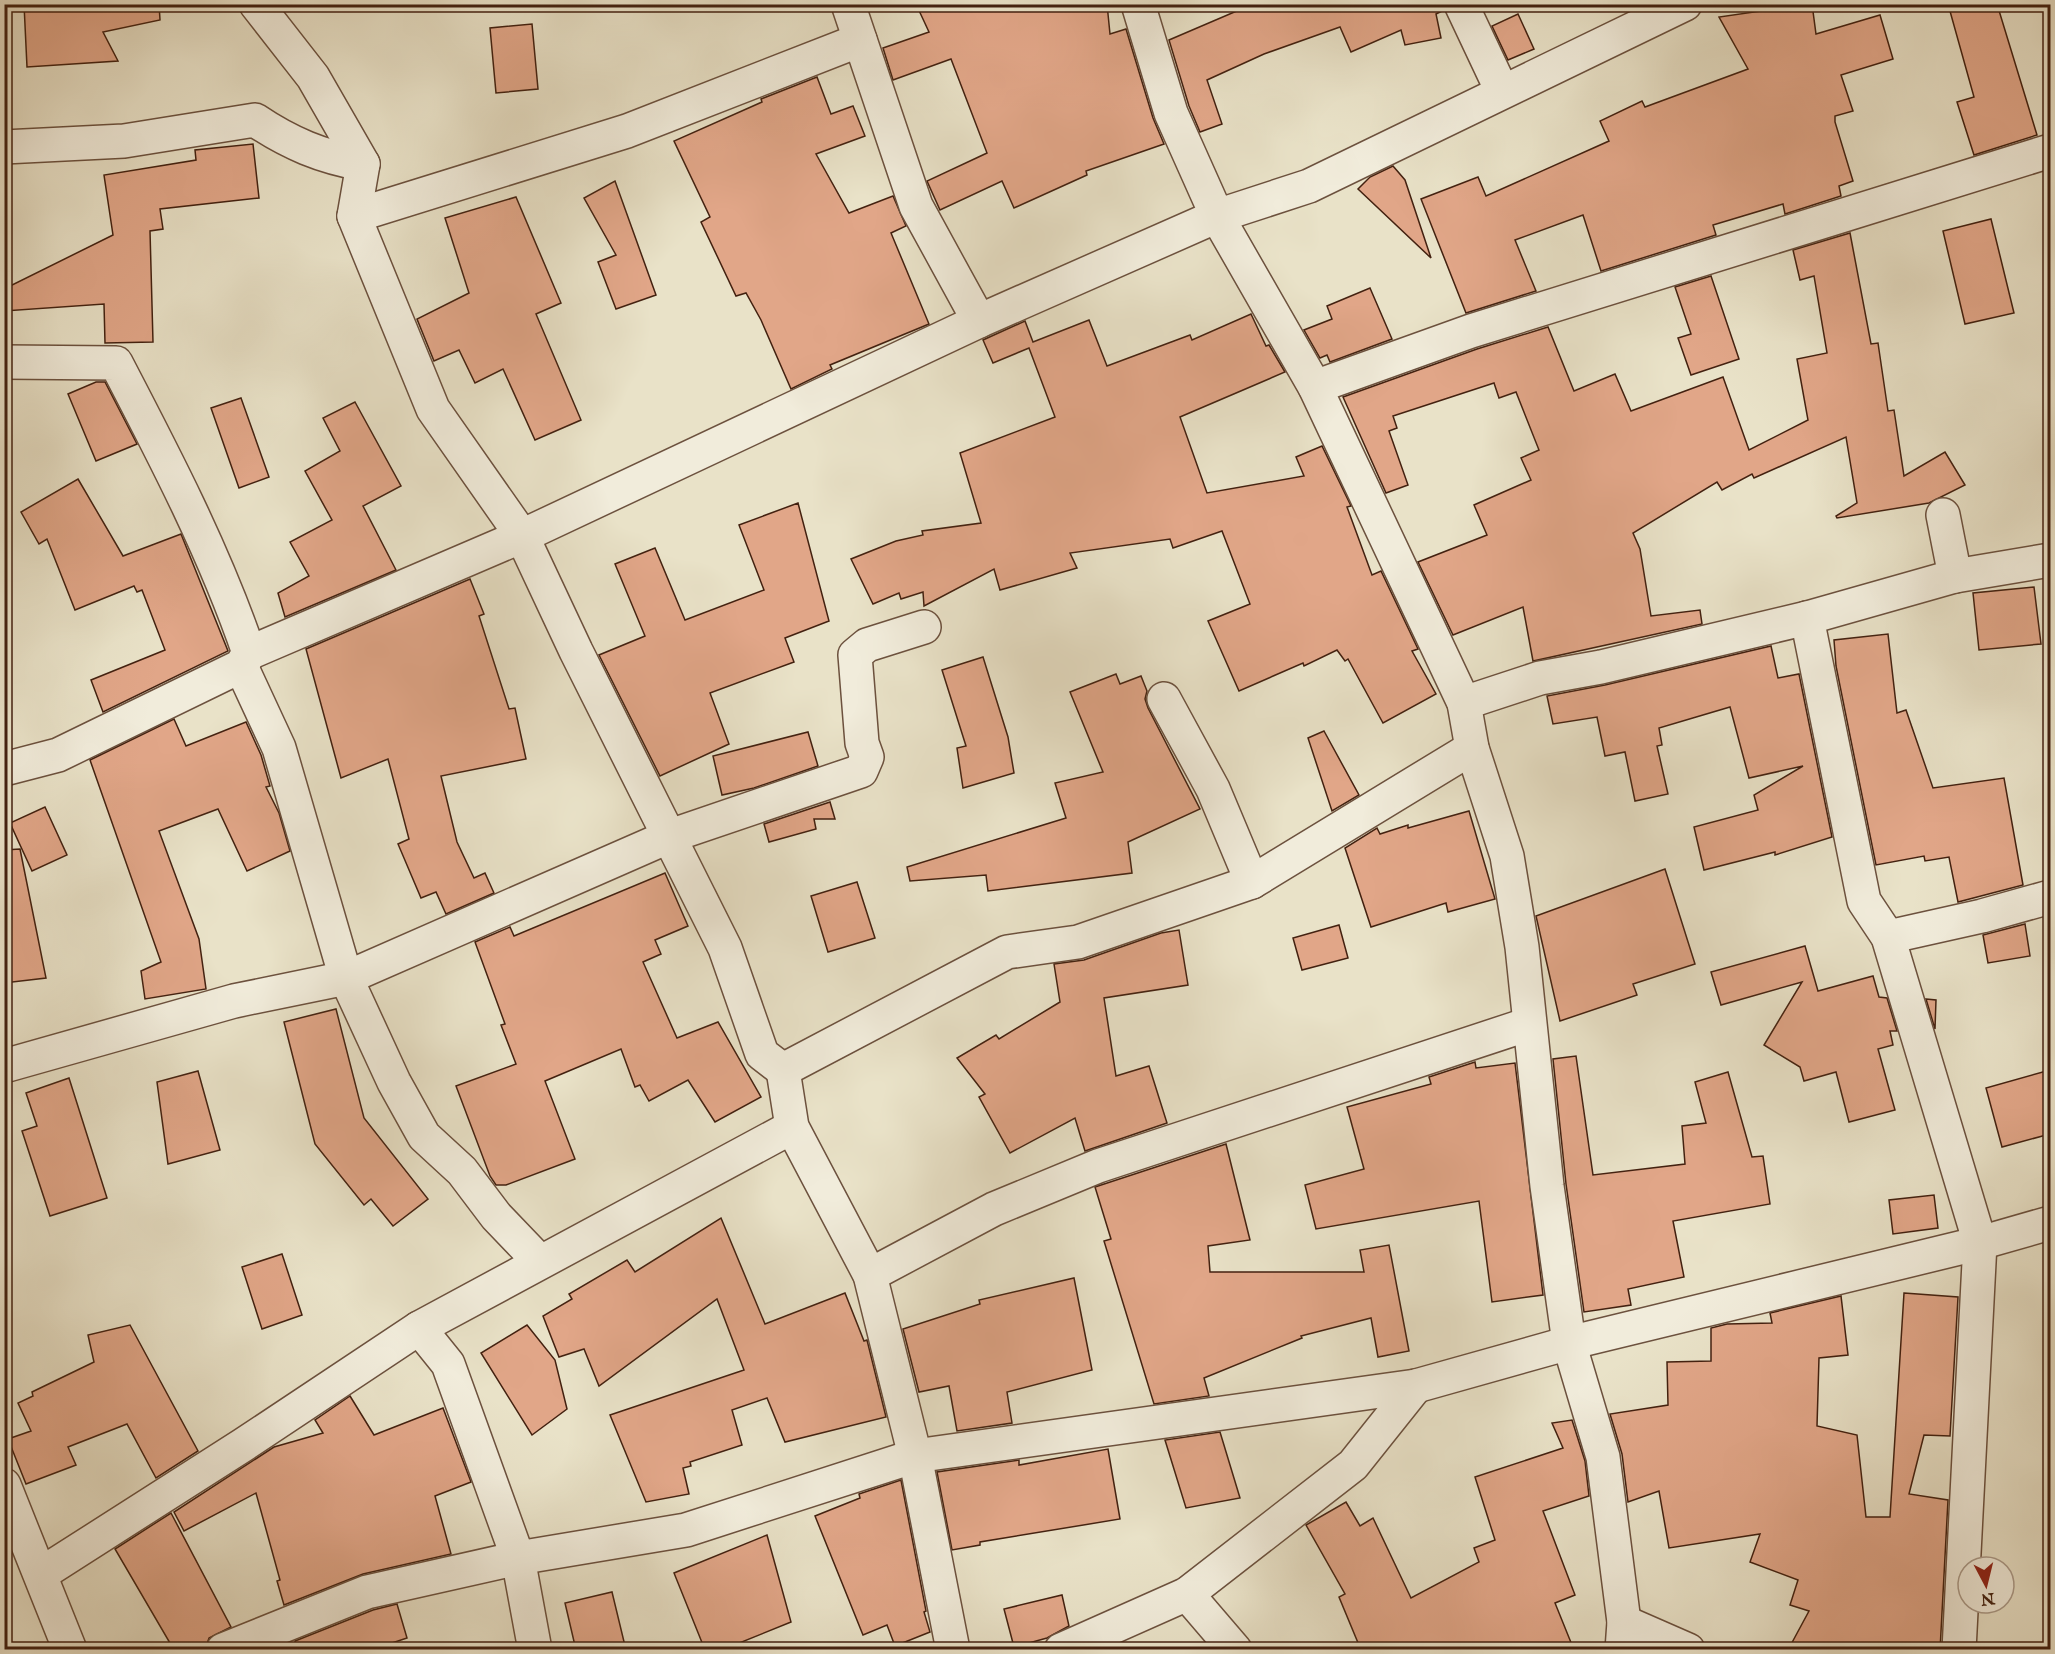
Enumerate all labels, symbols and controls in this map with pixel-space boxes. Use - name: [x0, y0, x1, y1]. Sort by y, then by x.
- north arrow: [1956, 1555, 2016, 1615]
- text: N: [1979, 1587, 1997, 1609]

